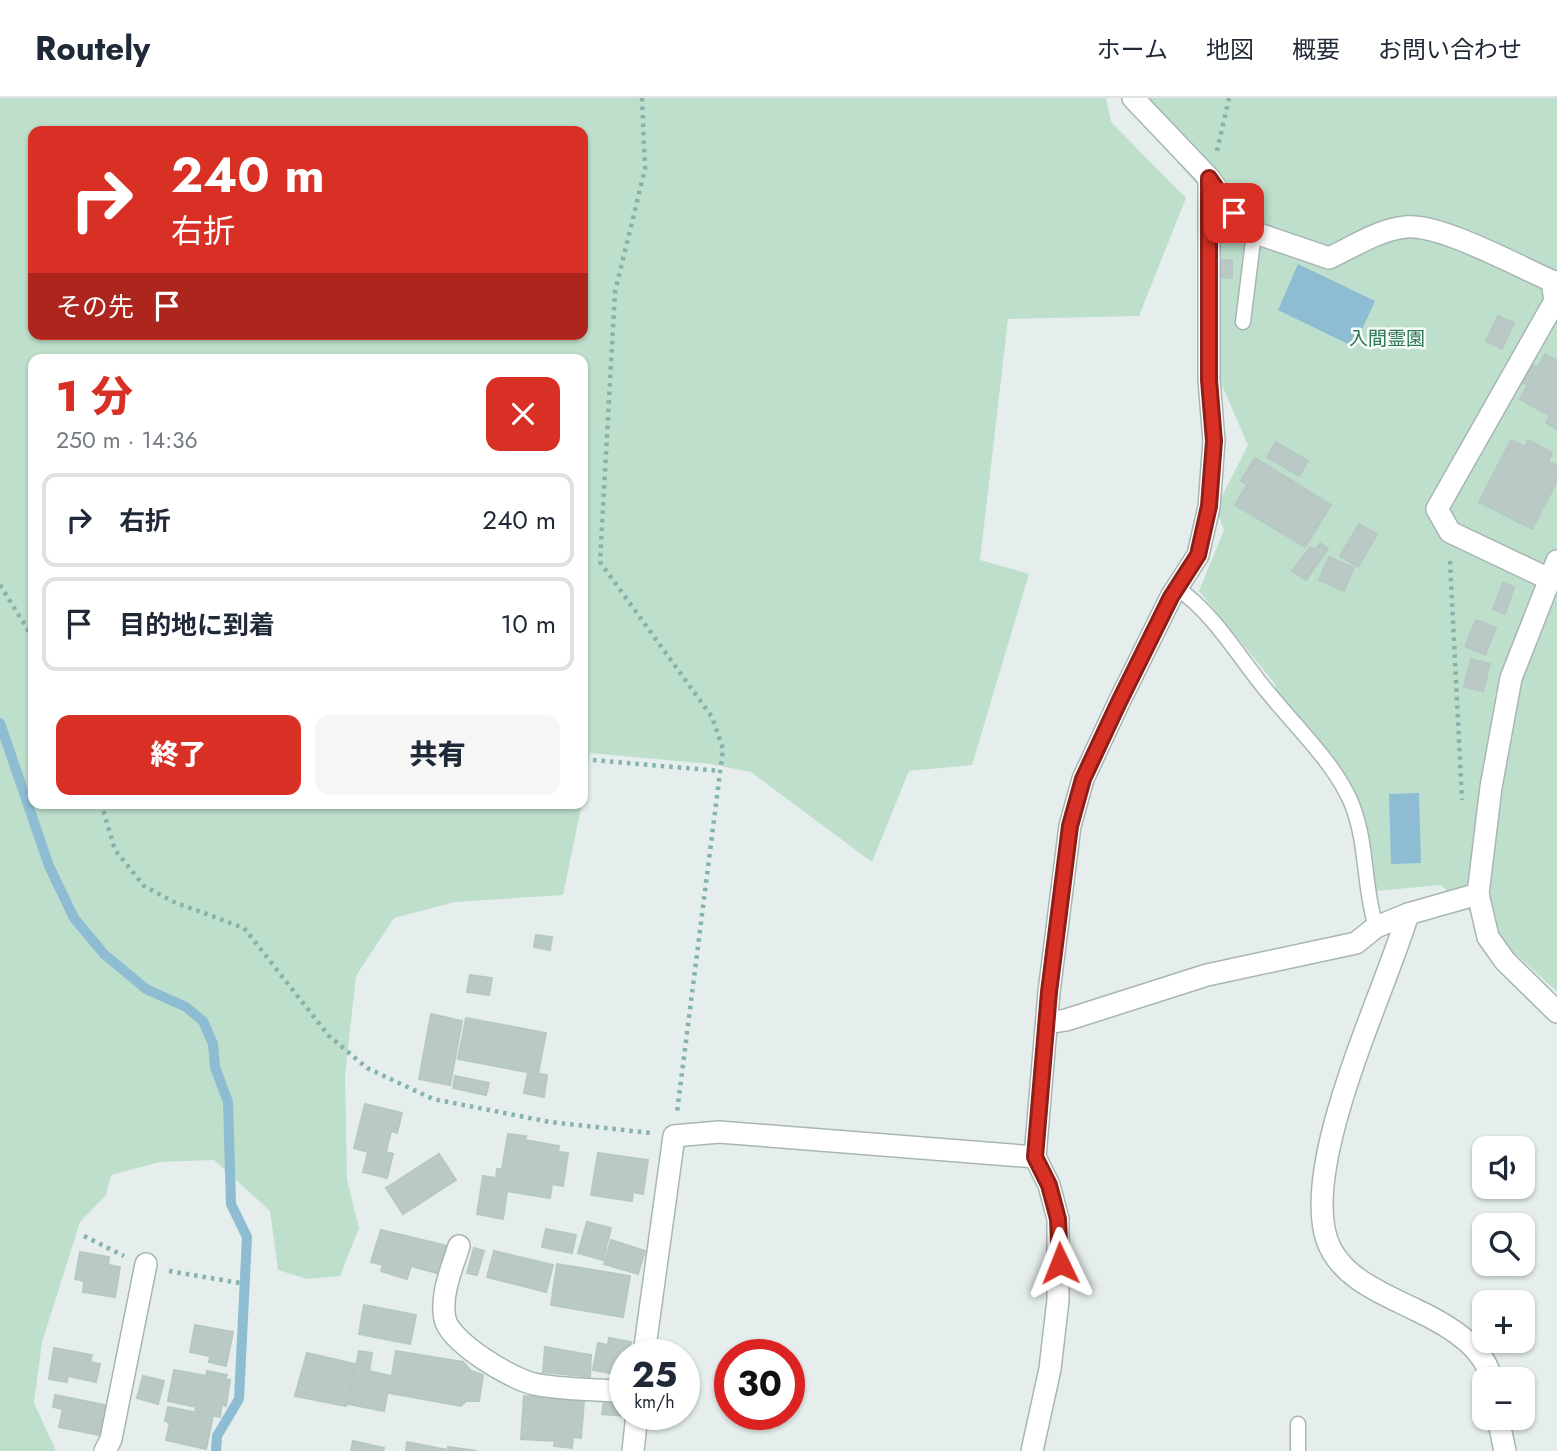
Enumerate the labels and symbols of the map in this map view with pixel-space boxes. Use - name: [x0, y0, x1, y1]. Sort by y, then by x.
- pin: [1204, 183, 1264, 243]
- park label: 入間霊園: [1349, 325, 1425, 352]
- position arrow: [1023, 1226, 1097, 1300]
- speed limit sign: 30: [714, 1339, 805, 1430]

